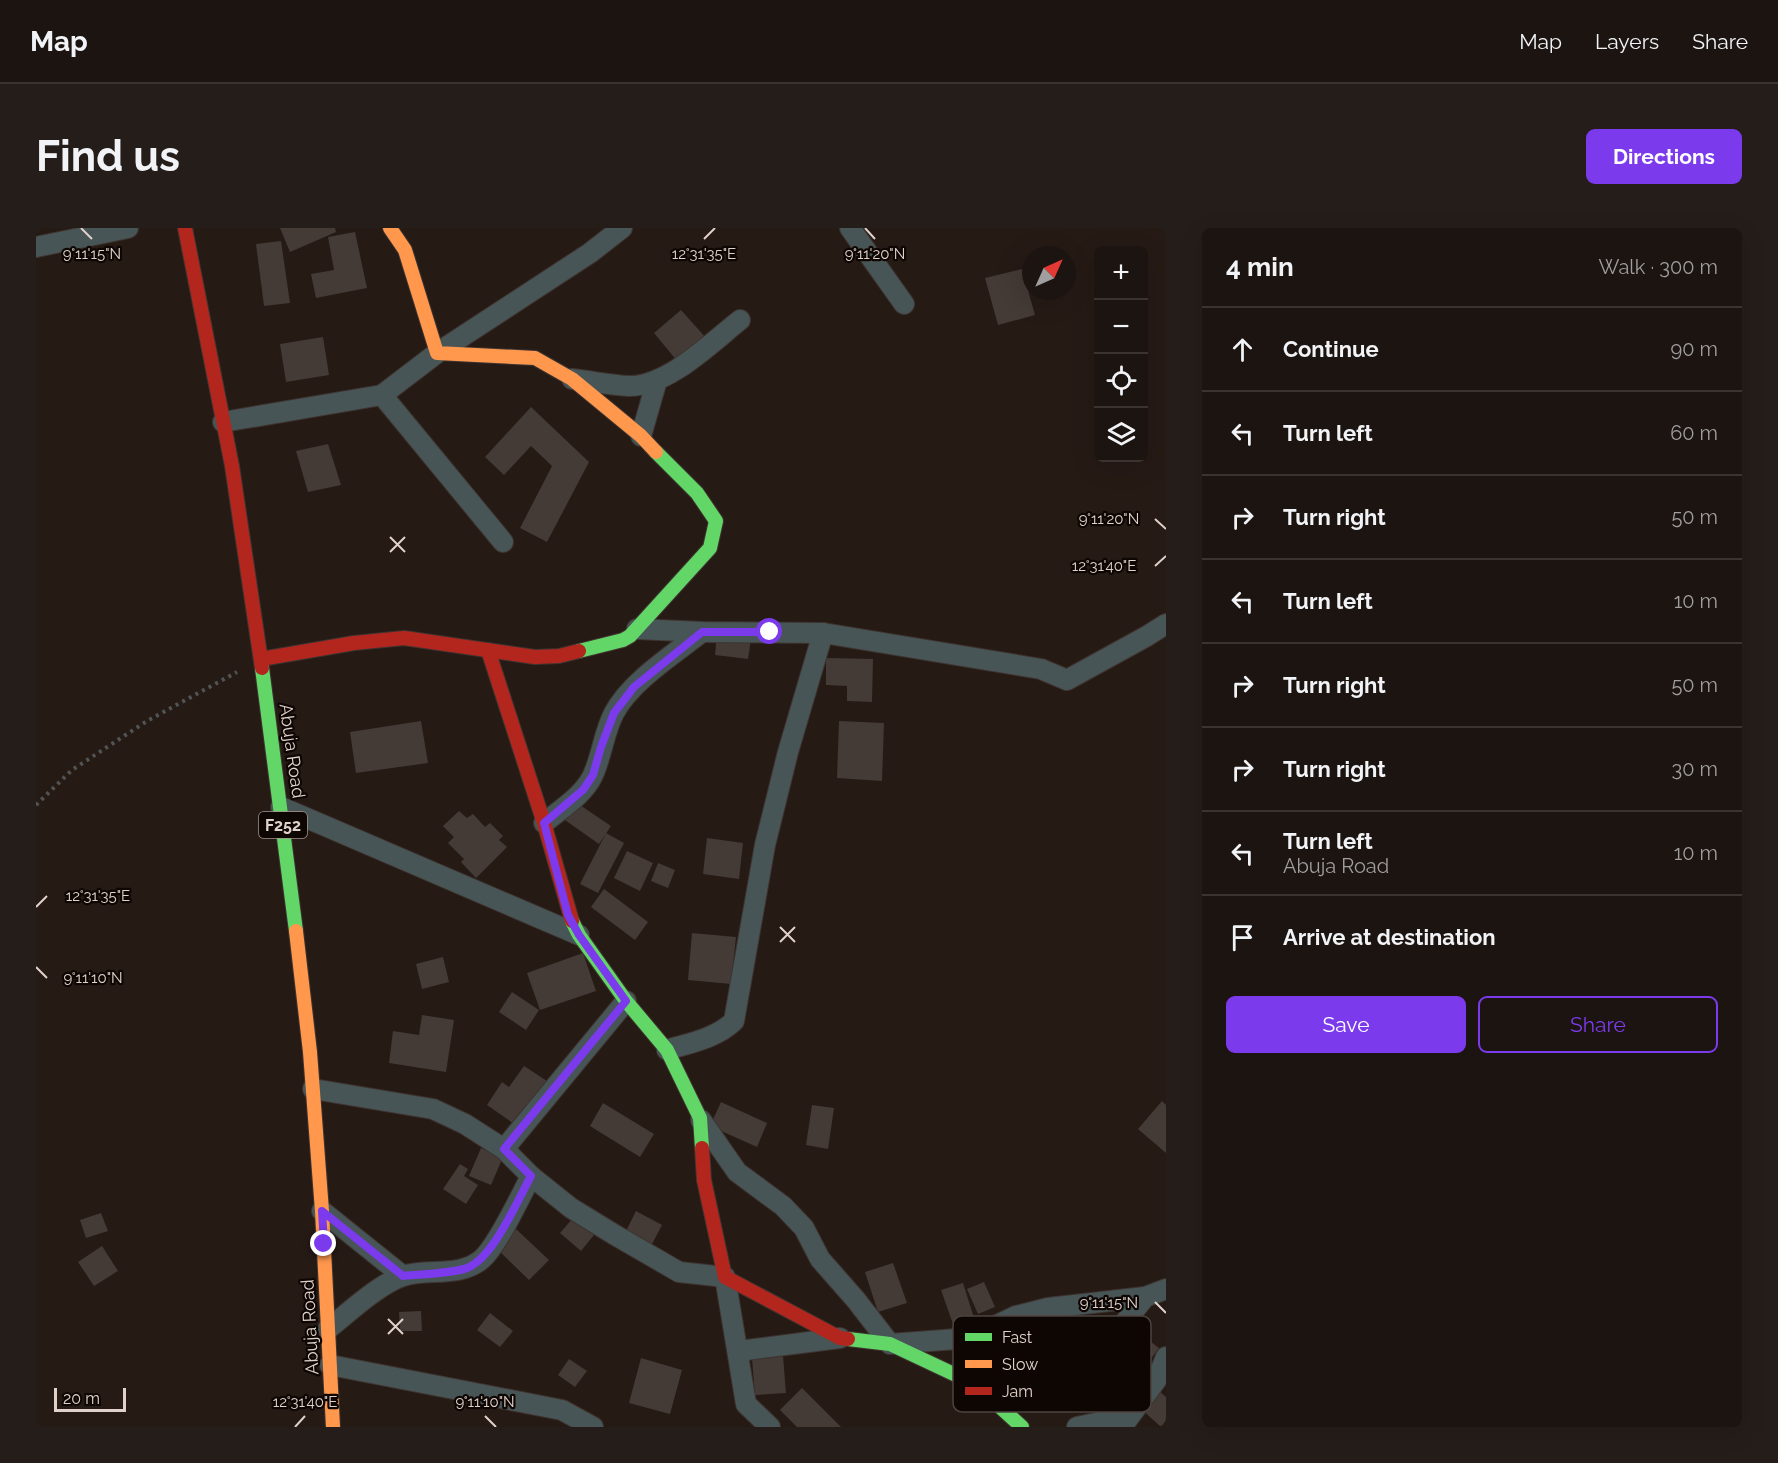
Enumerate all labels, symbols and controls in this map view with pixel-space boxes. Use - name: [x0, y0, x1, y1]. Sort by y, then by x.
- text: Map: [30, 25, 88, 58]
- text: Map: [1519, 29, 1562, 54]
- text: Layers: [1595, 29, 1659, 54]
- text: Share: [1692, 29, 1748, 54]
- button: Directions: [1586, 129, 1742, 184]
- text: Find us: [36, 132, 180, 181]
- text: 9°11'15"N: [63, 245, 121, 263]
- text: 12°31'35"E: [672, 245, 736, 263]
- text: 9°11'20"N: [845, 245, 905, 263]
- north arrow: [1022, 246, 1076, 300]
- map controls: [1094, 246, 1148, 462]
- button: +: [1094, 246, 1148, 300]
- text: 4 min: [1226, 252, 1294, 282]
- text: Walk · 300 m: [1599, 255, 1718, 279]
- button: −: [1094, 300, 1148, 354]
- icon: ahead: [1226, 333, 1259, 366]
- text: Continue: [1283, 336, 1379, 362]
- text: 90 m: [1671, 337, 1718, 361]
- button: locate: [1094, 354, 1148, 408]
- button: layers: [1094, 408, 1148, 462]
- icon: left: [1226, 417, 1259, 450]
- text: Turn left: [1283, 420, 1373, 446]
- text: 60 m: [1670, 421, 1718, 445]
- icon: right: [1226, 501, 1259, 534]
- text: Turn right: [1283, 504, 1386, 530]
- text: 50 m: [1671, 505, 1718, 529]
- text: 9°11'20"N: [1079, 510, 1139, 528]
- text: 12°31'40"E: [1072, 557, 1136, 575]
- icon: left: [1226, 585, 1259, 618]
- text: Turn left: [1283, 588, 1373, 614]
- text: 10 m: [1674, 589, 1718, 613]
- route start: [756, 618, 782, 644]
- icon: right: [1226, 669, 1259, 702]
- text: Turn right: [1283, 672, 1386, 698]
- text: 50 m: [1671, 673, 1718, 697]
- street label: Abuja Road: [275, 702, 310, 800]
- icon: right: [1226, 753, 1259, 786]
- text: Turn right: [1283, 756, 1386, 782]
- text: 30 m: [1672, 757, 1718, 781]
- road number: F252: [259, 812, 307, 838]
- text: Turn left: [1283, 828, 1373, 854]
- icon: left: [1226, 837, 1259, 870]
- text: 10 m: [1674, 841, 1718, 865]
- text: Abuja Road: [1283, 854, 1389, 878]
- text: 12°31'35"E: [66, 887, 130, 905]
- icon: arrive: [1226, 921, 1259, 954]
- text: Arrive at destination: [1283, 924, 1496, 950]
- text: 9°11'10"N: [63, 969, 123, 987]
- button: Save: [1226, 996, 1466, 1053]
- button: Share: [1478, 996, 1718, 1053]
- route end: [310, 1230, 336, 1256]
- street label: Abuja Road: [297, 1279, 322, 1375]
- text: 9°11'15"N: [1080, 1294, 1138, 1312]
- legend: [953, 1316, 1151, 1412]
- text: Fast: [1002, 1328, 1033, 1347]
- text: Slow: [1002, 1355, 1038, 1374]
- text: Jam: [1002, 1382, 1033, 1401]
- scale bar: [54, 1385, 126, 1412]
- text: 20 m: [63, 1389, 100, 1408]
- text: 12°31'40"E: [273, 1393, 337, 1411]
- text: 9°11'10"N: [455, 1393, 515, 1411]

